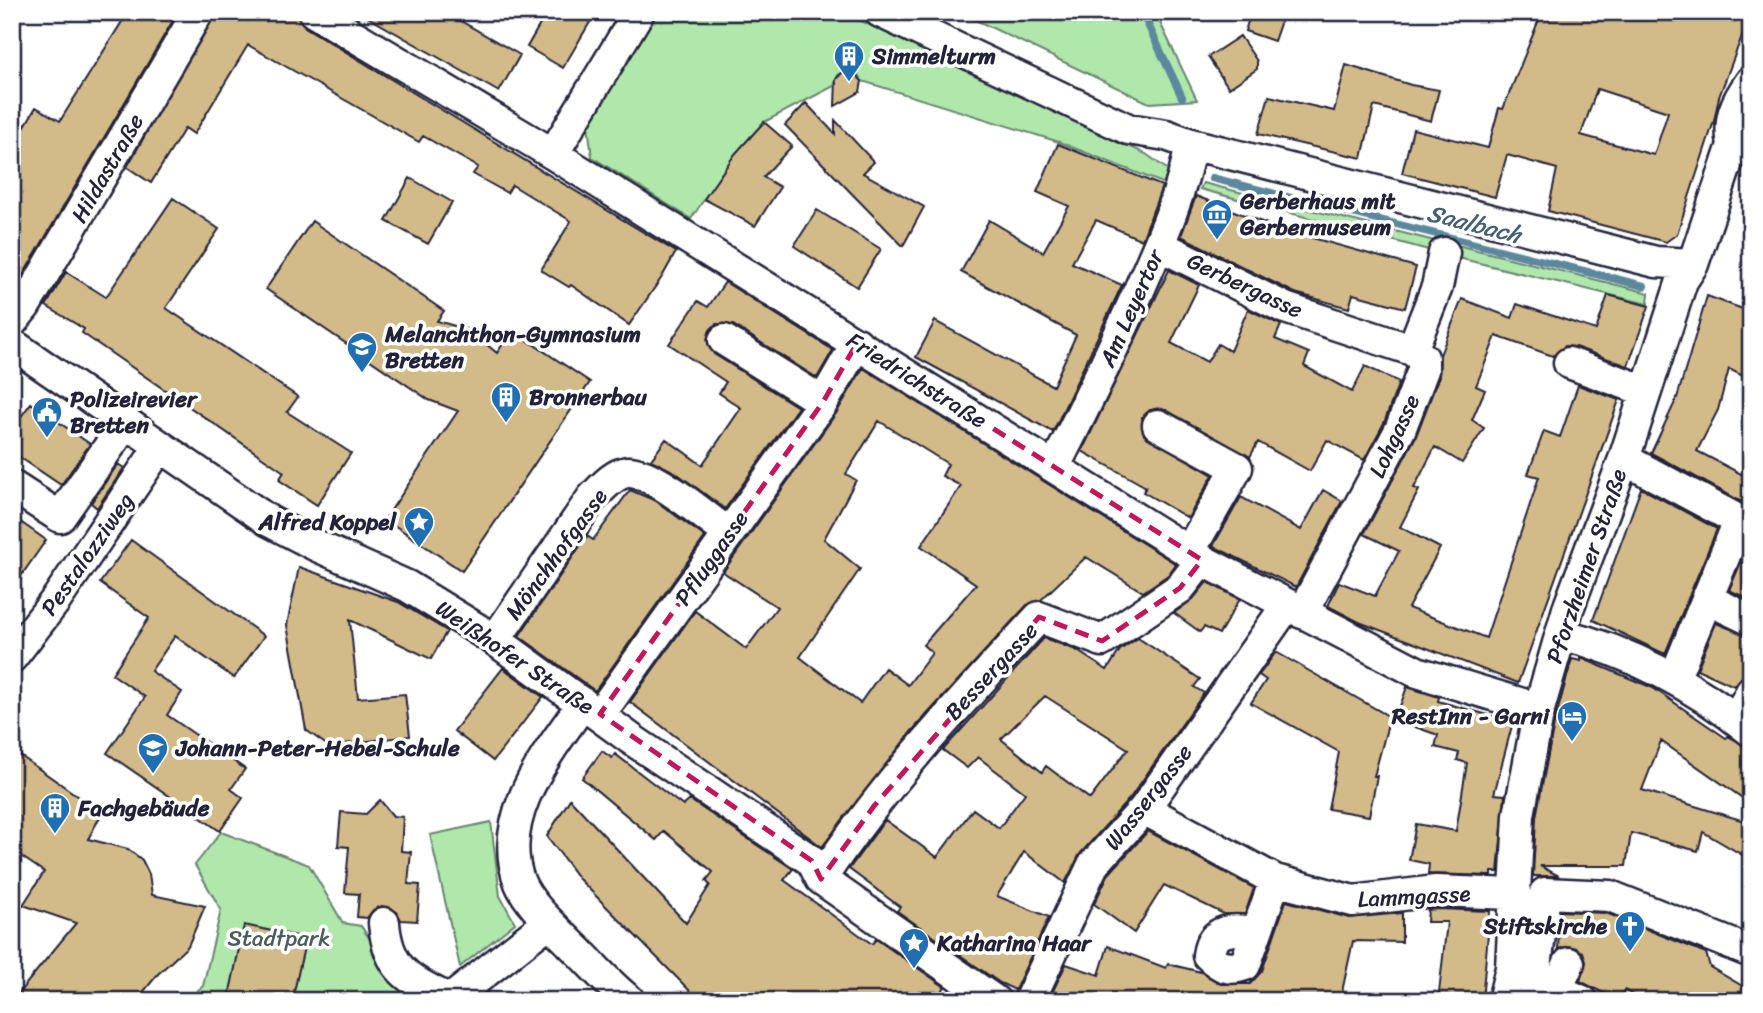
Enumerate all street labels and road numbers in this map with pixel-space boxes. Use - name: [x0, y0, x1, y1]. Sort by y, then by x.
- street label: Hildastraße: [59, 105, 156, 231]
- street label: Am Leyertor: [1087, 241, 1176, 375]
- street label: Gerbergasse: [1180, 241, 1310, 330]
- street label: Friedrichstraße: [838, 321, 995, 440]
- street label: Lohgasse: [1357, 387, 1432, 485]
- street label: Pforzheimer Straße: [1534, 463, 1639, 669]
- street label: Mönchhofgasse: [494, 479, 619, 629]
- street label: Pestalozziweg: [29, 483, 146, 625]
- street label: Pfluggasse: [663, 502, 759, 615]
- street label: Weißhofer Straße: [427, 589, 603, 726]
- street label: Bessergasse: [934, 612, 1049, 731]
- street label: Wassergasse: [1093, 735, 1204, 860]
- street label: Lammgasse: [1357, 873, 1471, 920]

